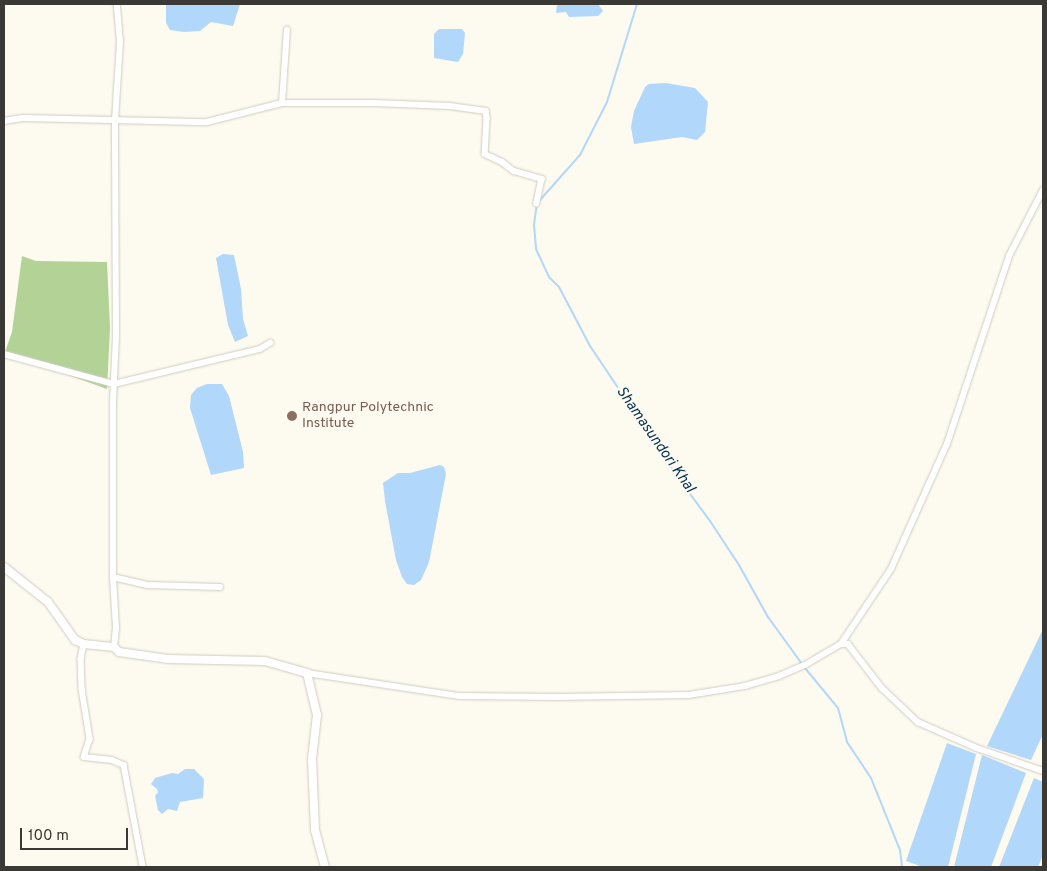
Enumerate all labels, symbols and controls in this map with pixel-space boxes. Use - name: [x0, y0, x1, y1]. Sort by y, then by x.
- water label: Shamasundori Khal: [612, 383, 698, 497]
- place label: Rangpur Polytechnic Institute: [302, 400, 434, 432]
- marker: Rangpur Polytechnic Institute: [286, 410, 298, 422]
- scale bar: [22, 818, 130, 850]
- text: 100 m: [28, 827, 69, 846]

